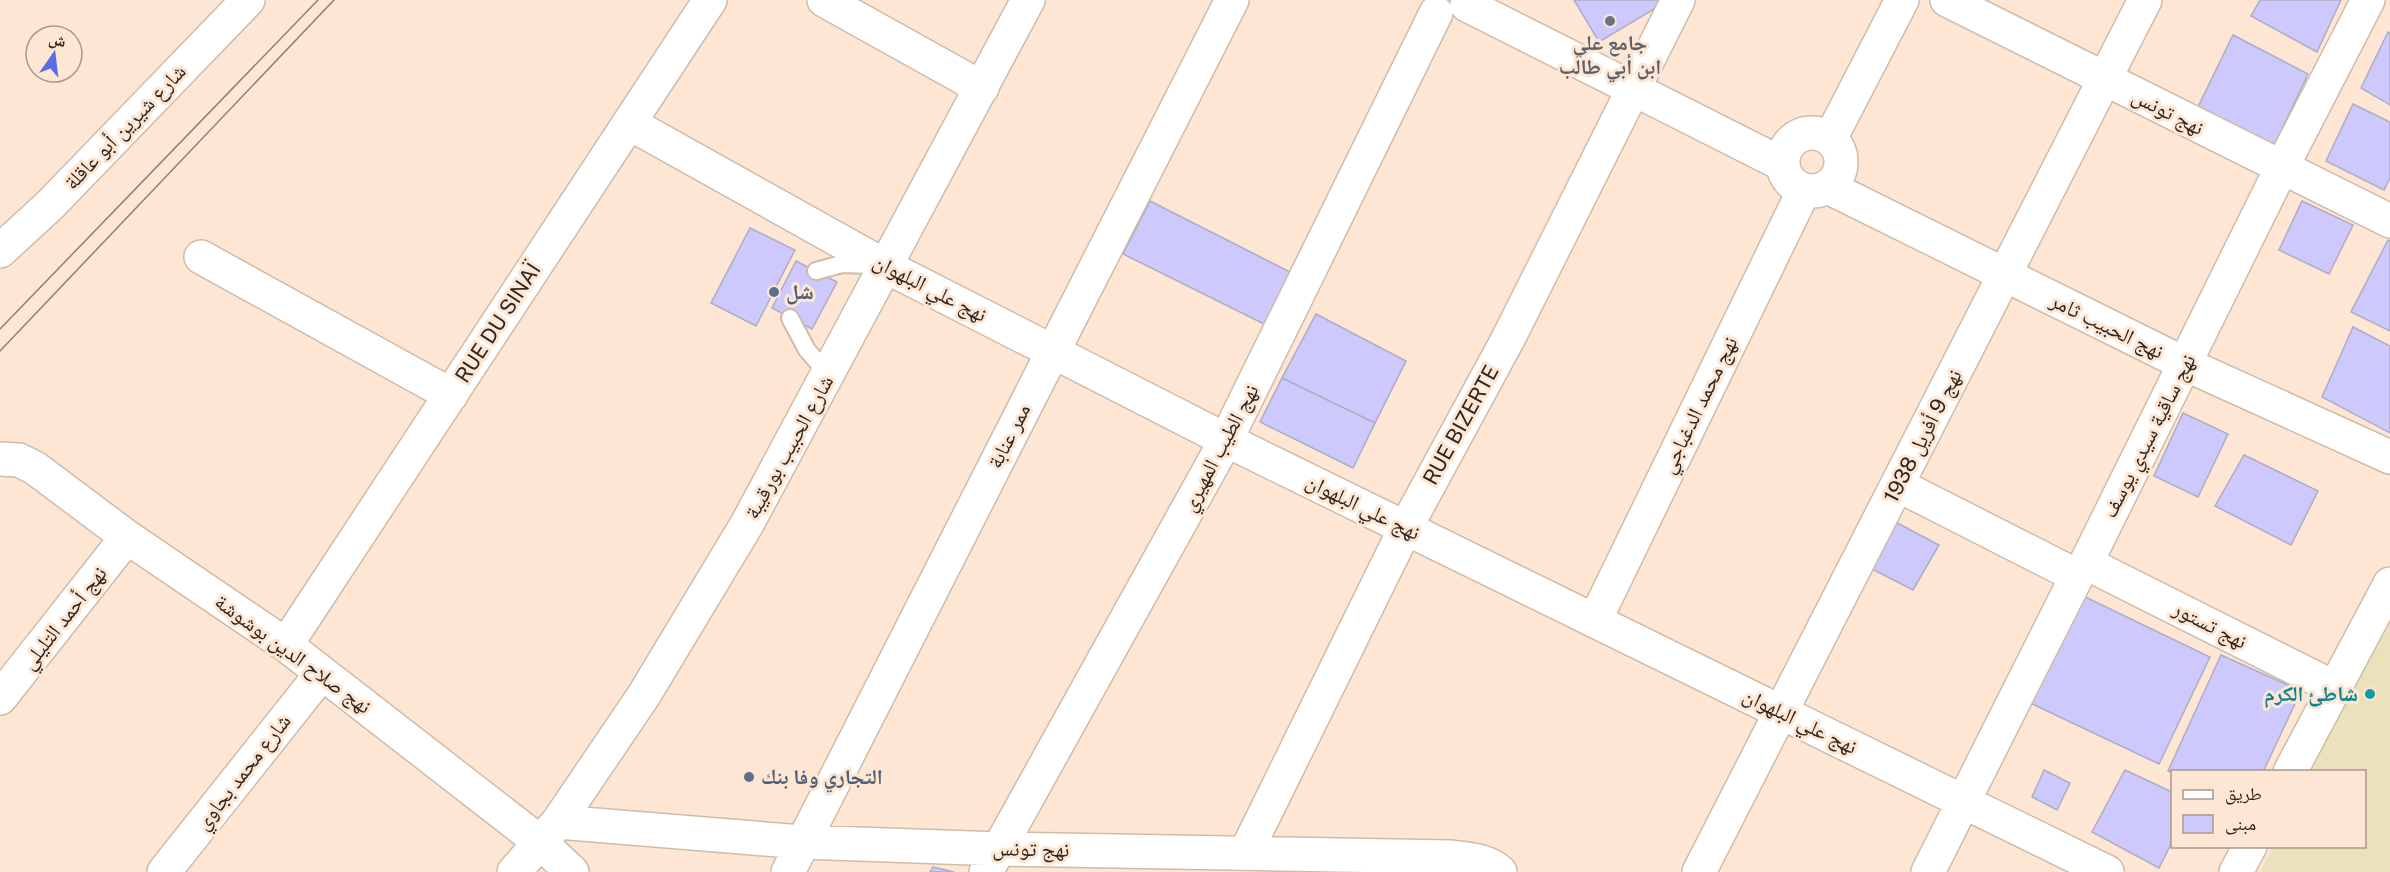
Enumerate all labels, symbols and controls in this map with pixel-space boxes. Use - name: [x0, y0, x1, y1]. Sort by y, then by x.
- marker: جامع علي ابن أبي طالب: [1603, 14, 1617, 28]
- north arrow: [24, 24, 84, 84]
- text: ش: [47, 29, 68, 51]
- place label: جامع علي ابن أبي طالب: [1559, 30, 1661, 83]
- street label: شارع شيرين أبو عاقلة: [58, 59, 192, 195]
- street label: نهج تونس: [2128, 83, 2208, 141]
- street label: نهج علي البلهوان: [867, 248, 991, 331]
- street label: RUE DU SINAÏ: [450, 258, 546, 387]
- place label: شل: [786, 279, 814, 305]
- marker: شل: [767, 285, 781, 299]
- street label: نهج الحبيب ثامر: [2045, 287, 2168, 365]
- street label: نهج محمد الدغباجي: [1655, 332, 1746, 479]
- street label: نهج ساقية سيدي يوسف: [2096, 350, 2205, 524]
- street label: RUE BIZERTE: [1417, 361, 1504, 489]
- street label: نهج 9 أفريل 1938: [1878, 365, 1968, 507]
- street label: شارع الحبيب بورقيبة: [739, 371, 839, 523]
- street label: نهج الطيب المهيري: [1176, 380, 1267, 518]
- street label: ممر عنابة: [982, 399, 1035, 472]
- street label: نهج علي البلهوان: [1300, 468, 1424, 549]
- street label: نهج أحمد التليلي: [16, 561, 115, 677]
- street label: نهج صلاح الدين بوشوشة: [210, 588, 376, 720]
- street label: نهج تستور: [2168, 595, 2251, 655]
- place label: شاطئ الکرم: [2264, 681, 2358, 708]
- street label: نهج علي البلهوان: [1737, 682, 1861, 763]
- marker: شاطئ الکرم: [2363, 687, 2377, 701]
- street label: شارع محمد بجاوي: [190, 709, 299, 837]
- place label: التجاري وفا بنك: [761, 764, 883, 793]
- marker: التجاري وفا بنك: [742, 770, 756, 784]
- legend: [2171, 770, 2366, 848]
- text: طريق: [2225, 783, 2262, 805]
- text: مبنى: [2225, 813, 2256, 835]
- street label: نهج تونس: [992, 835, 1070, 863]

